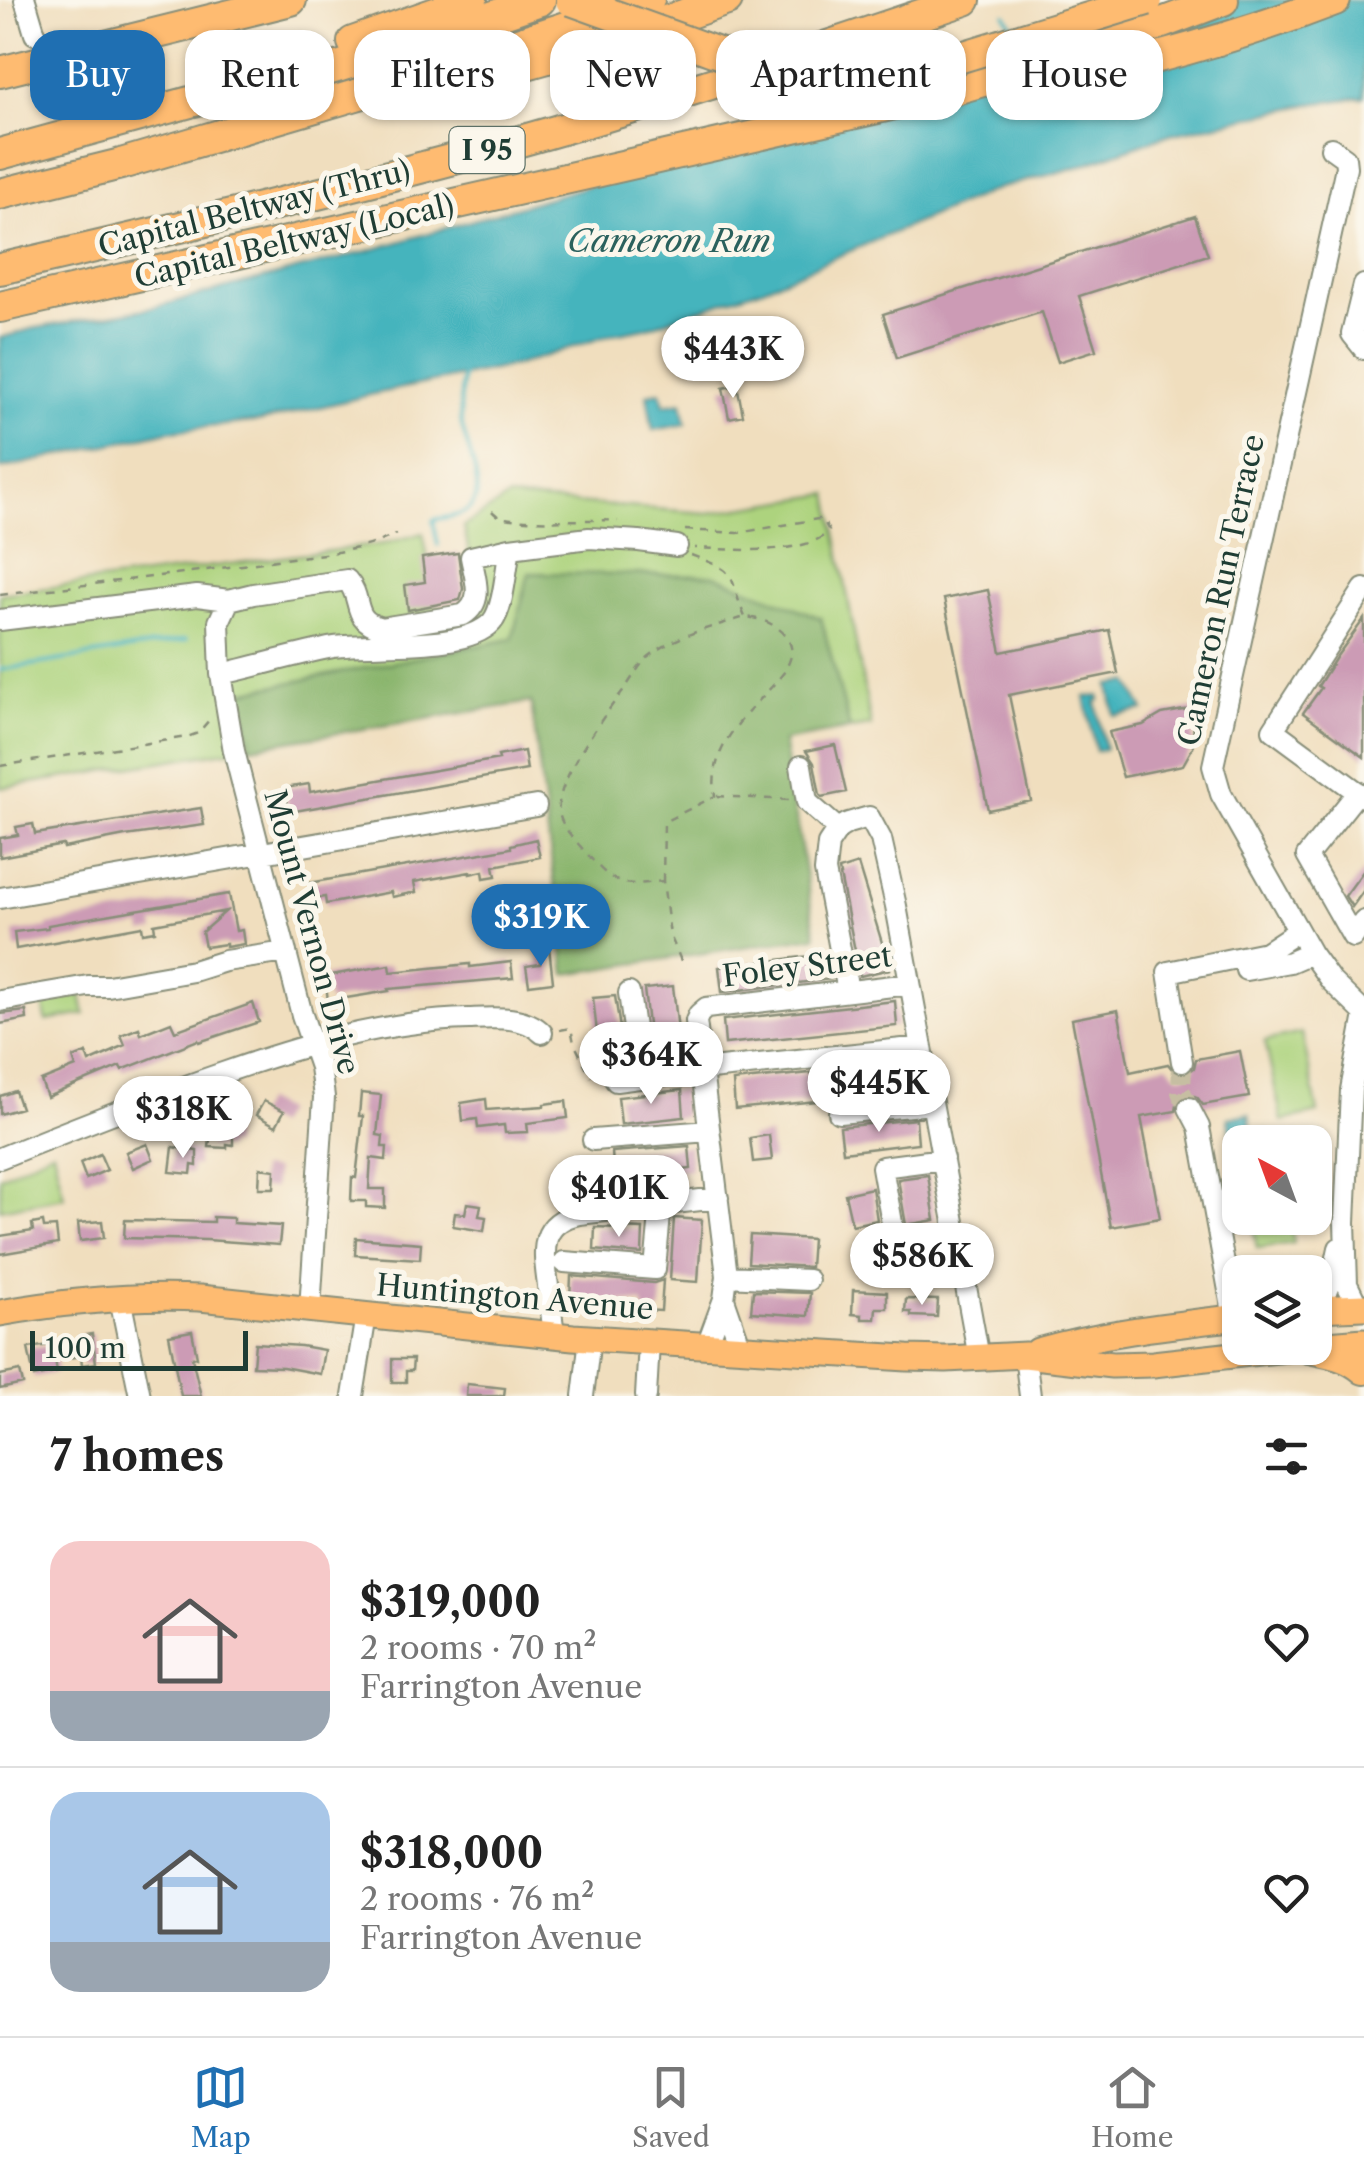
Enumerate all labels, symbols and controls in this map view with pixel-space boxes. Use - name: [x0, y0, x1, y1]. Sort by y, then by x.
- chip: Buy: [30, 30, 165, 120]
- chip: Rent: [185, 30, 334, 120]
- chip: Filters: [354, 30, 530, 120]
- chip: New: [550, 30, 696, 120]
- chip: Apartment: [716, 30, 966, 120]
- chip: House: [986, 30, 1163, 120]
- road number: I 95: [450, 127, 524, 173]
- street label: Capital Beltway (Thru): [94, 151, 414, 265]
- street label: Capital Beltway (Local): [131, 186, 457, 296]
- water label: Cameron Run: [567, 221, 771, 260]
- pin: $443K: [663, 316, 803, 401]
- text: $443K: [683, 329, 783, 368]
- street label: Cameron Run Terrace: [1170, 431, 1272, 749]
- street label: Mount Vernon Drive: [256, 786, 368, 1078]
- pin: $319K: [471, 884, 611, 969]
- text: $319K: [493, 897, 589, 936]
- street label: Foley Street: [720, 937, 894, 995]
- pin: $364K: [581, 1022, 721, 1107]
- text: $364K: [601, 1035, 701, 1074]
- pin: $445K: [809, 1050, 949, 1135]
- text: $445K: [829, 1063, 929, 1102]
- pin: $318K: [113, 1076, 253, 1161]
- text: $318K: [135, 1089, 231, 1128]
- north arrow: [1222, 1125, 1332, 1235]
- map controls: [1222, 1125, 1332, 1365]
- pin: $401K: [549, 1155, 689, 1240]
- text: $401K: [570, 1168, 668, 1207]
- pin: $586K: [852, 1223, 992, 1308]
- text: $586K: [872, 1236, 972, 1275]
- button: layers: [1222, 1255, 1332, 1365]
- street label: Huntington Avenue: [375, 1266, 655, 1328]
- scale bar: [30, 1326, 248, 1370]
- text: 100 m: [45, 1331, 126, 1365]
- icon: filters: [1259, 1429, 1314, 1484]
- text: 7 homes: [50, 1430, 224, 1482]
- text: $319,000: [360, 1576, 541, 1628]
- icon: home: [130, 1581, 250, 1701]
- icon: heart: [1259, 1614, 1314, 1669]
- text: 2 rooms · 70 m²: [360, 1628, 596, 1667]
- text: Farrington Avenue: [360, 1667, 642, 1706]
- text: $318,000: [360, 1827, 543, 1879]
- icon: home: [130, 1832, 250, 1952]
- icon: heart: [1259, 1865, 1314, 1920]
- text: 2 rooms · 76 m²: [360, 1879, 594, 1918]
- text: Farrington Avenue: [360, 1918, 642, 1957]
- tab: Map: [191, 2060, 251, 2154]
- tab: Saved: [632, 2060, 710, 2154]
- tab: Home: [1091, 2060, 1173, 2154]

